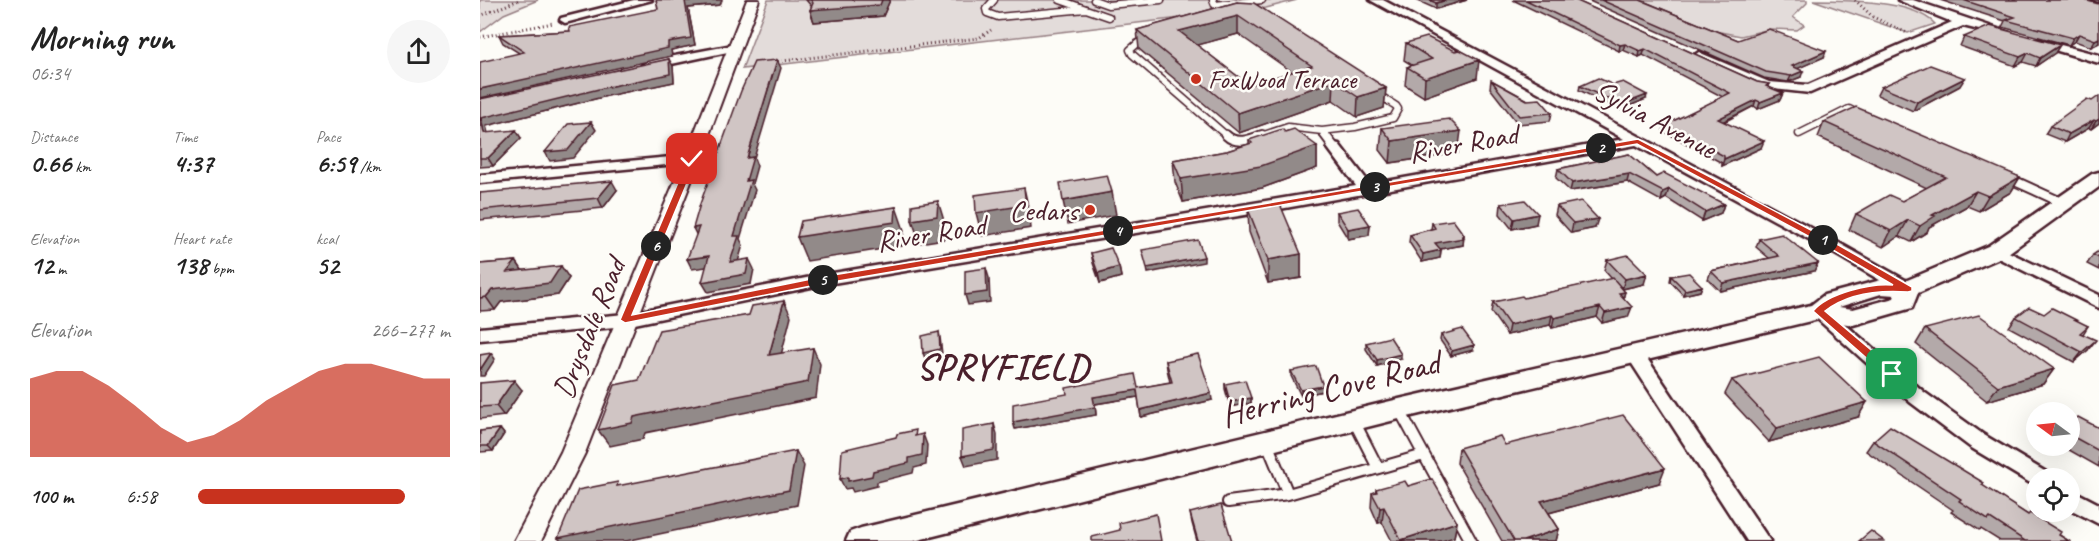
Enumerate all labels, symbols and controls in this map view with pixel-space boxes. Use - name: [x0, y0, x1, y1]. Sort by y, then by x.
- text: Morning run: [30, 17, 174, 59]
- button: share: [387, 20, 450, 83]
- text: 06:34: [30, 61, 70, 86]
- place label: FoxWood Terrace: [1208, 63, 1358, 96]
- street label: Sylvia Avenue: [1587, 71, 1725, 168]
- marker: FoxWood Terrace: [1189, 72, 1203, 86]
- street label: River Road: [1405, 114, 1525, 171]
- text: Distance: [30, 127, 78, 147]
- text: Time: [173, 127, 197, 147]
- text: Pace: [316, 127, 341, 147]
- pin: [666, 133, 717, 184]
- pin: 2: [1586, 133, 1616, 163]
- text: 2: [1597, 138, 1605, 158]
- icon: check: [675, 142, 708, 175]
- text: 0.66: [30, 147, 71, 180]
- text: 4:37: [173, 147, 213, 180]
- text: 6:59: [316, 147, 356, 180]
- text: km: [71, 157, 91, 177]
- text: /km: [356, 157, 381, 177]
- pin: 3: [1360, 172, 1390, 202]
- text: 3: [1371, 177, 1379, 197]
- place label: Cedars: [1009, 191, 1081, 229]
- marker: Cedars: [1083, 203, 1097, 217]
- street label: River Road: [874, 205, 993, 260]
- pin: 4: [1103, 216, 1133, 246]
- text: 4: [1114, 221, 1122, 241]
- pin: 1: [1808, 225, 1838, 255]
- text: Elevation: [30, 229, 79, 249]
- text: Heart rate: [173, 229, 231, 249]
- text: kcal: [316, 229, 337, 249]
- text: 1: [1819, 230, 1827, 250]
- pin: 6: [641, 231, 671, 261]
- text: 6: [652, 236, 660, 256]
- text: 12: [30, 249, 53, 282]
- text: 138: [173, 249, 208, 282]
- text: 52: [316, 249, 339, 282]
- street label: Drysdale Road: [544, 249, 636, 403]
- text: m: [53, 259, 66, 279]
- text: bpm: [208, 259, 234, 279]
- pin: 5: [808, 265, 838, 295]
- text: 5: [820, 270, 826, 290]
- text: Elevation: [30, 318, 92, 343]
- text: 266–277 m: [371, 318, 450, 343]
- street label: Herring Cove Road: [1216, 337, 1449, 437]
- district label: SPRYFIELD: [916, 344, 1092, 390]
- pin: [1866, 348, 1917, 399]
- icon: arrive: [1875, 357, 1908, 390]
- north arrow: [2026, 402, 2080, 456]
- map controls: [2026, 402, 2080, 522]
- button: locate: [2026, 468, 2080, 522]
- text: 100 m: [30, 484, 73, 509]
- text: 6:58: [126, 484, 157, 509]

